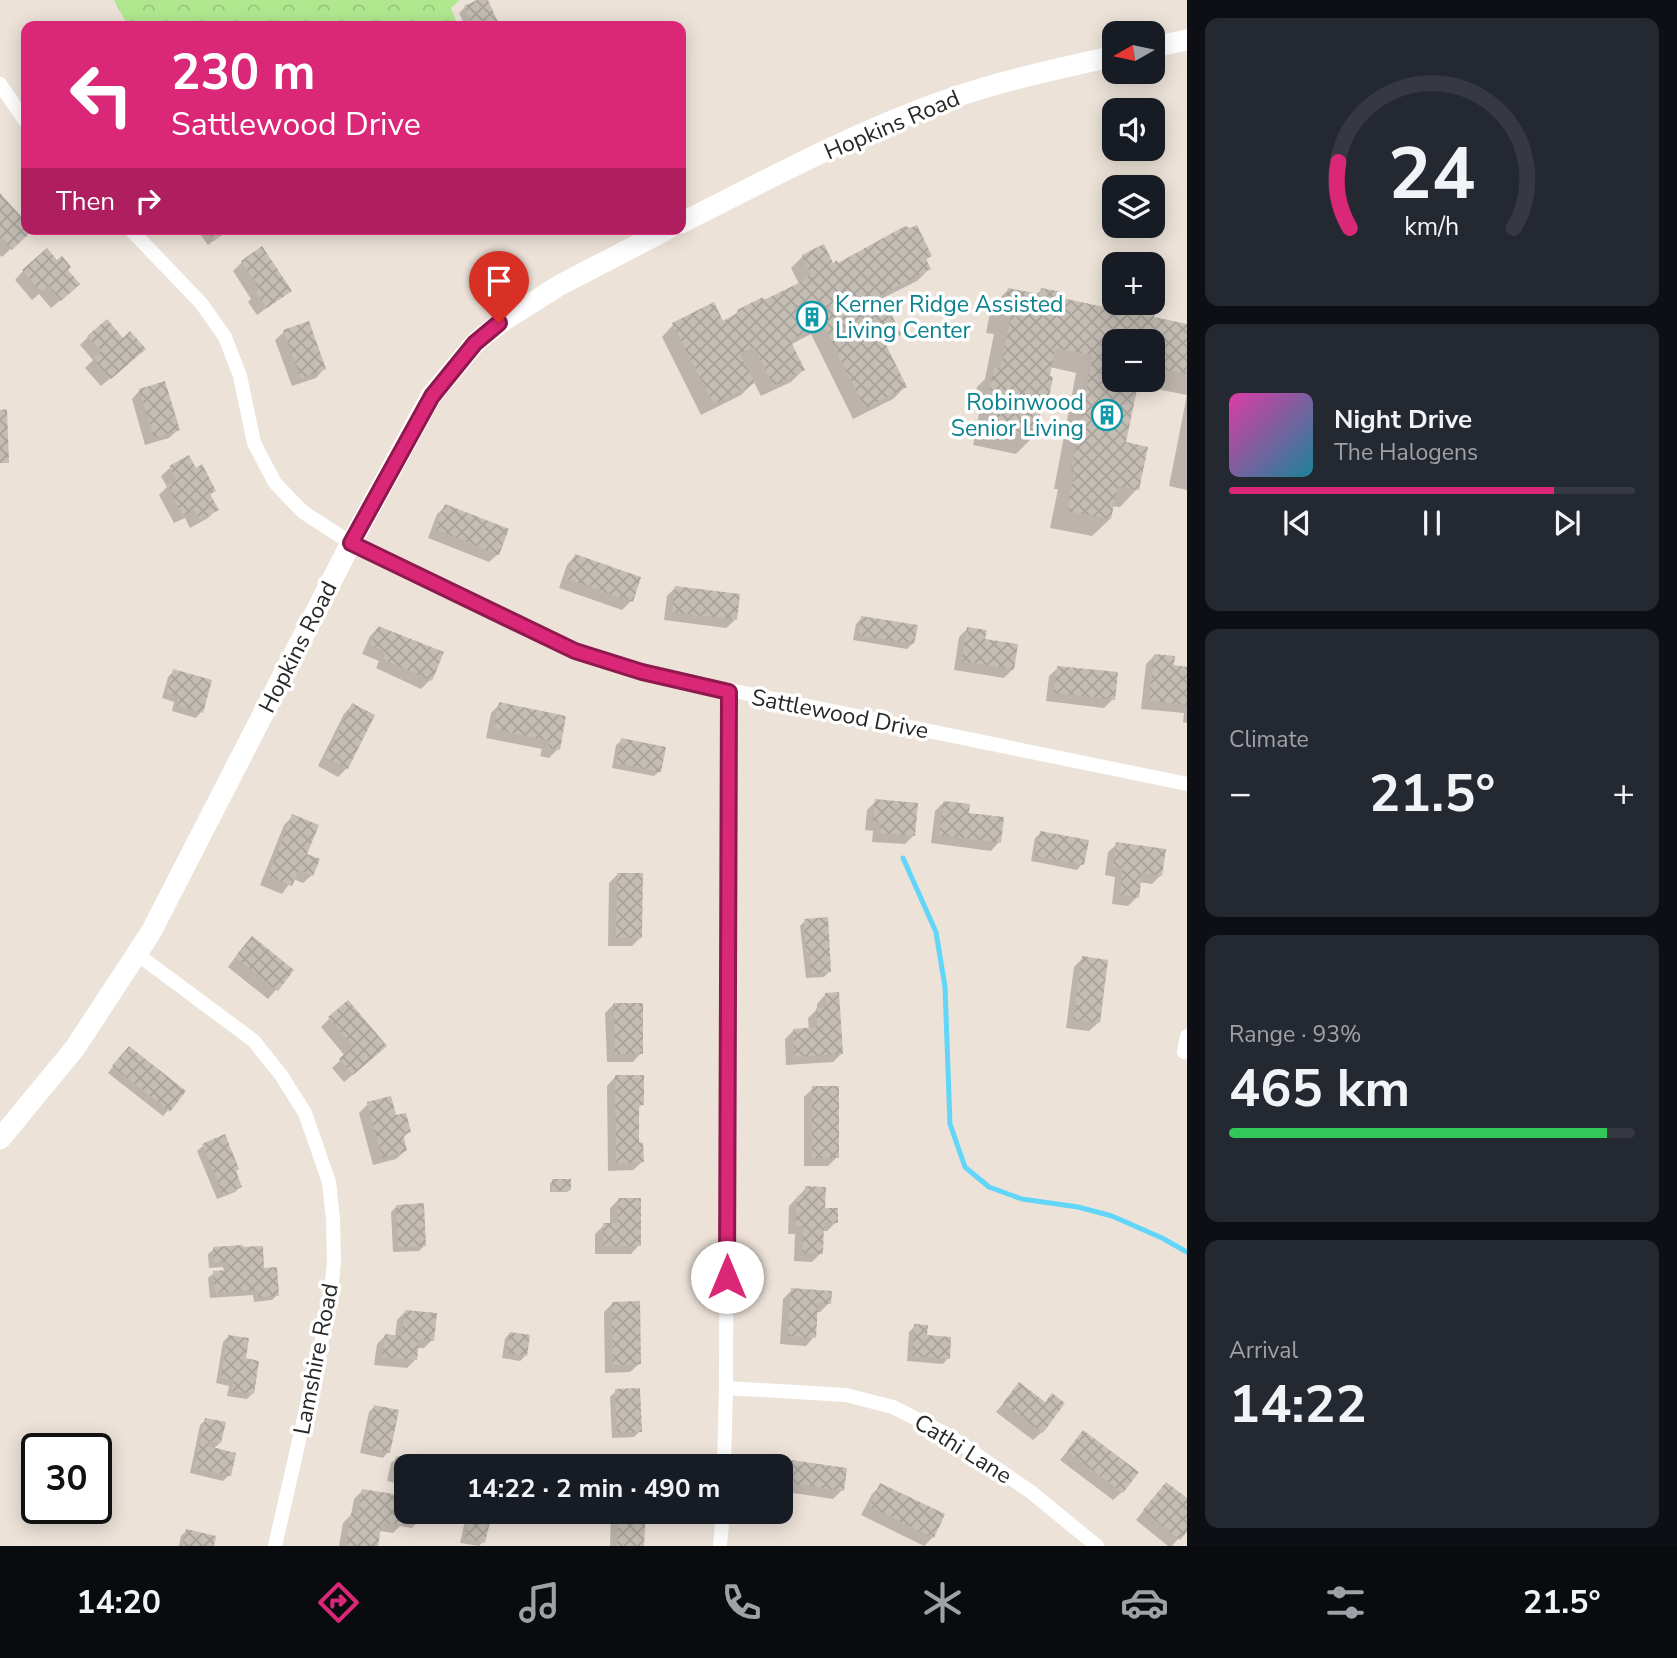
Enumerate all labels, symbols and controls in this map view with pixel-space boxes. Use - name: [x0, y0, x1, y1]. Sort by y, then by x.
- north arrow: [1102, 21, 1166, 84]
- map controls: [1102, 21, 1165, 392]
- text: 230 m: [171, 39, 315, 106]
- icon: left: [56, 49, 147, 140]
- street label: Hopkins Road: [820, 83, 964, 167]
- button: sound: [1102, 98, 1165, 161]
- text: Sattlewood Drive: [171, 103, 421, 146]
- text: 24: [1388, 124, 1476, 224]
- button: layers: [1102, 175, 1165, 238]
- icon: right: [129, 182, 167, 220]
- text: Then: [56, 184, 115, 219]
- text: km/h: [1404, 210, 1460, 244]
- pin: [469, 251, 529, 323]
- button: +: [1102, 252, 1165, 315]
- icon: arrive: [480, 262, 518, 300]
- place label: Kerner Ridge Assisted Living Center: [835, 289, 1063, 346]
- building icon: Kerner Ridge Assisted Living Center: [795, 300, 829, 334]
- button: −: [1102, 329, 1165, 392]
- place label: Robinwood Senior Living: [951, 387, 1084, 444]
- building icon: Robinwood Senior Living: [1090, 398, 1124, 432]
- text: Night Drive: [1334, 402, 1472, 437]
- text: The Halogens: [1334, 437, 1478, 468]
- icon: previous: [1278, 504, 1316, 542]
- icon: pause: [1413, 504, 1451, 542]
- icon: next: [1548, 504, 1586, 542]
- street label: Hopkins Road: [251, 576, 345, 718]
- street label: Sattlewood Drive: [749, 682, 931, 746]
- text: Climate: [1229, 724, 1309, 755]
- text: 21.5°: [1369, 758, 1495, 829]
- text: −: [1229, 768, 1252, 819]
- text: +: [1612, 768, 1635, 819]
- text: Range · 93%: [1229, 1019, 1361, 1050]
- text: 465 km: [1229, 1053, 1410, 1124]
- position arrow: [690, 1240, 764, 1314]
- street label: Lamshire Road: [286, 1281, 346, 1437]
- text: Arrival: [1229, 1335, 1298, 1366]
- text: 14:22: [1229, 1369, 1367, 1440]
- street label: Cathi Lane: [908, 1407, 1018, 1491]
- speed limit sign: 30: [21, 1433, 112, 1524]
- text: 14:22 · 2 min · 490 m: [467, 1471, 720, 1506]
- icon: directions: [314, 1578, 363, 1627]
- icon: music: [515, 1578, 564, 1627]
- icon: phone: [717, 1578, 766, 1627]
- icon: climate: [918, 1578, 967, 1627]
- icon: car: [1120, 1578, 1169, 1627]
- icon: filters: [1321, 1578, 1370, 1627]
- text: 14:20: [76, 1581, 161, 1624]
- text: 21.5°: [1523, 1581, 1601, 1624]

